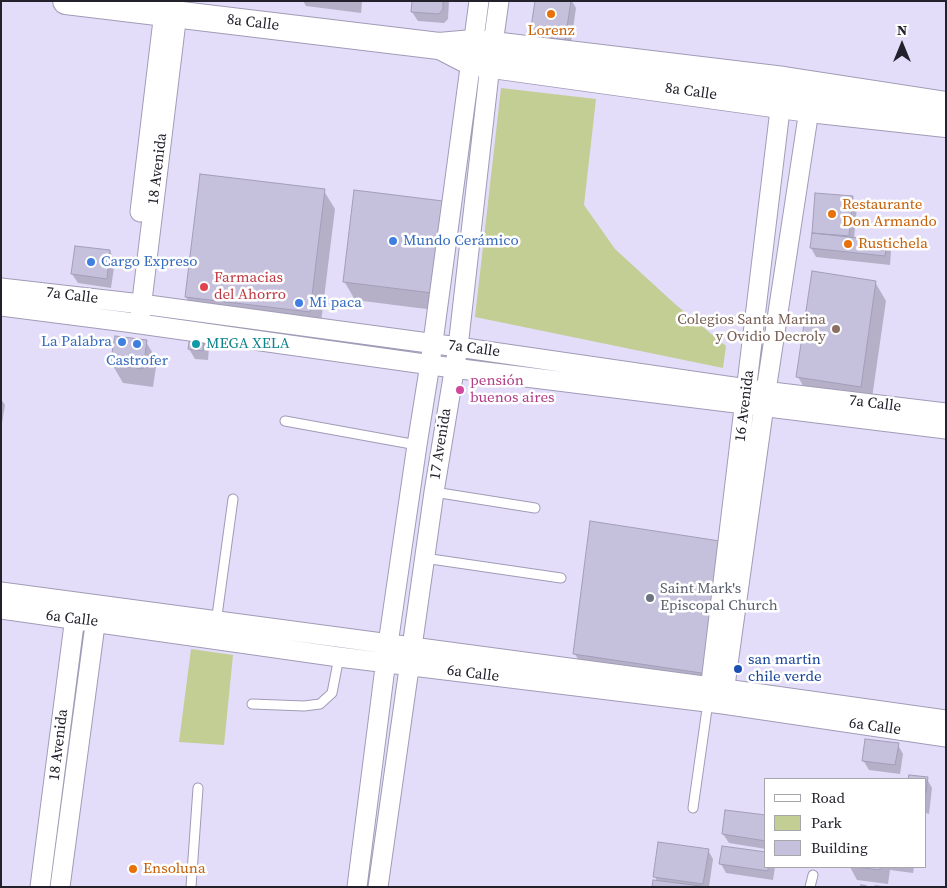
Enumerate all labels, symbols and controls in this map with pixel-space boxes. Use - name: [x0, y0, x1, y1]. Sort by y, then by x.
- marker: Lorenz: [545, 8, 557, 20]
- street label: 8a Calle: [226, 11, 280, 35]
- north arrow: [877, 20, 927, 70]
- text: N: [897, 20, 907, 40]
- place label: Lorenz: [528, 22, 574, 40]
- street label: 8a Calle: [664, 79, 718, 105]
- street label: 18 Avenida: [145, 132, 171, 206]
- place label: Restaurante Don Armando: [842, 196, 937, 231]
- marker: Restaurante Don Armando: [826, 208, 838, 220]
- place label: Mundo Cerámico: [403, 232, 519, 250]
- marker: Mundo Cerámico: [387, 235, 399, 247]
- place label: Rustichela: [858, 235, 928, 253]
- marker: Rustichela: [842, 238, 854, 250]
- place label: Cargo Expreso: [101, 253, 198, 271]
- marker: Cargo Expreso: [85, 256, 97, 268]
- place label: Farmacias del Ahorro: [214, 269, 286, 304]
- marker: Farmacias del Ahorro: [198, 281, 210, 293]
- street label: 7a Calle: [45, 284, 99, 308]
- place label: Mi paca: [309, 294, 362, 312]
- marker: Mi paca: [293, 297, 305, 309]
- place label: Colegios Santa Marina y Ovidio Decroly: [677, 311, 826, 346]
- marker: Colegios Santa Marina y Ovidio Decroly: [830, 323, 842, 335]
- place label: La Palabra: [41, 333, 112, 351]
- place label: MEGA XELA: [206, 335, 290, 353]
- marker: La Palabra: [116, 336, 128, 348]
- street label: 7a Calle: [447, 336, 501, 362]
- marker: Castrofer: [131, 338, 143, 350]
- marker: MEGA XELA: [190, 338, 202, 350]
- place label: Castrofer: [106, 352, 168, 370]
- street label: 16 Avenida: [732, 369, 758, 443]
- place label: pensión buenos aires: [470, 372, 555, 407]
- marker: pensión buenos aires: [454, 384, 466, 396]
- street label: 7a Calle: [848, 392, 902, 416]
- street label: 17 Avenida: [426, 407, 456, 481]
- place label: Saint Mark's Episcopal Church: [660, 580, 778, 615]
- marker: Saint Mark's Episcopal Church: [644, 592, 656, 604]
- street label: 6a Calle: [45, 607, 99, 631]
- place label: san martin chile verde: [748, 651, 822, 686]
- street label: 6a Calle: [446, 662, 500, 686]
- marker: san martin chile verde: [732, 663, 744, 675]
- street label: 18 Avenida: [46, 708, 72, 782]
- street label: 6a Calle: [848, 714, 902, 740]
- legend: [764, 778, 927, 868]
- text: Road: [811, 787, 845, 808]
- text: Park: [811, 812, 842, 833]
- text: Building: [811, 837, 868, 858]
- place label: Ensoluna: [143, 860, 206, 878]
- marker: Ensoluna: [127, 863, 139, 875]

